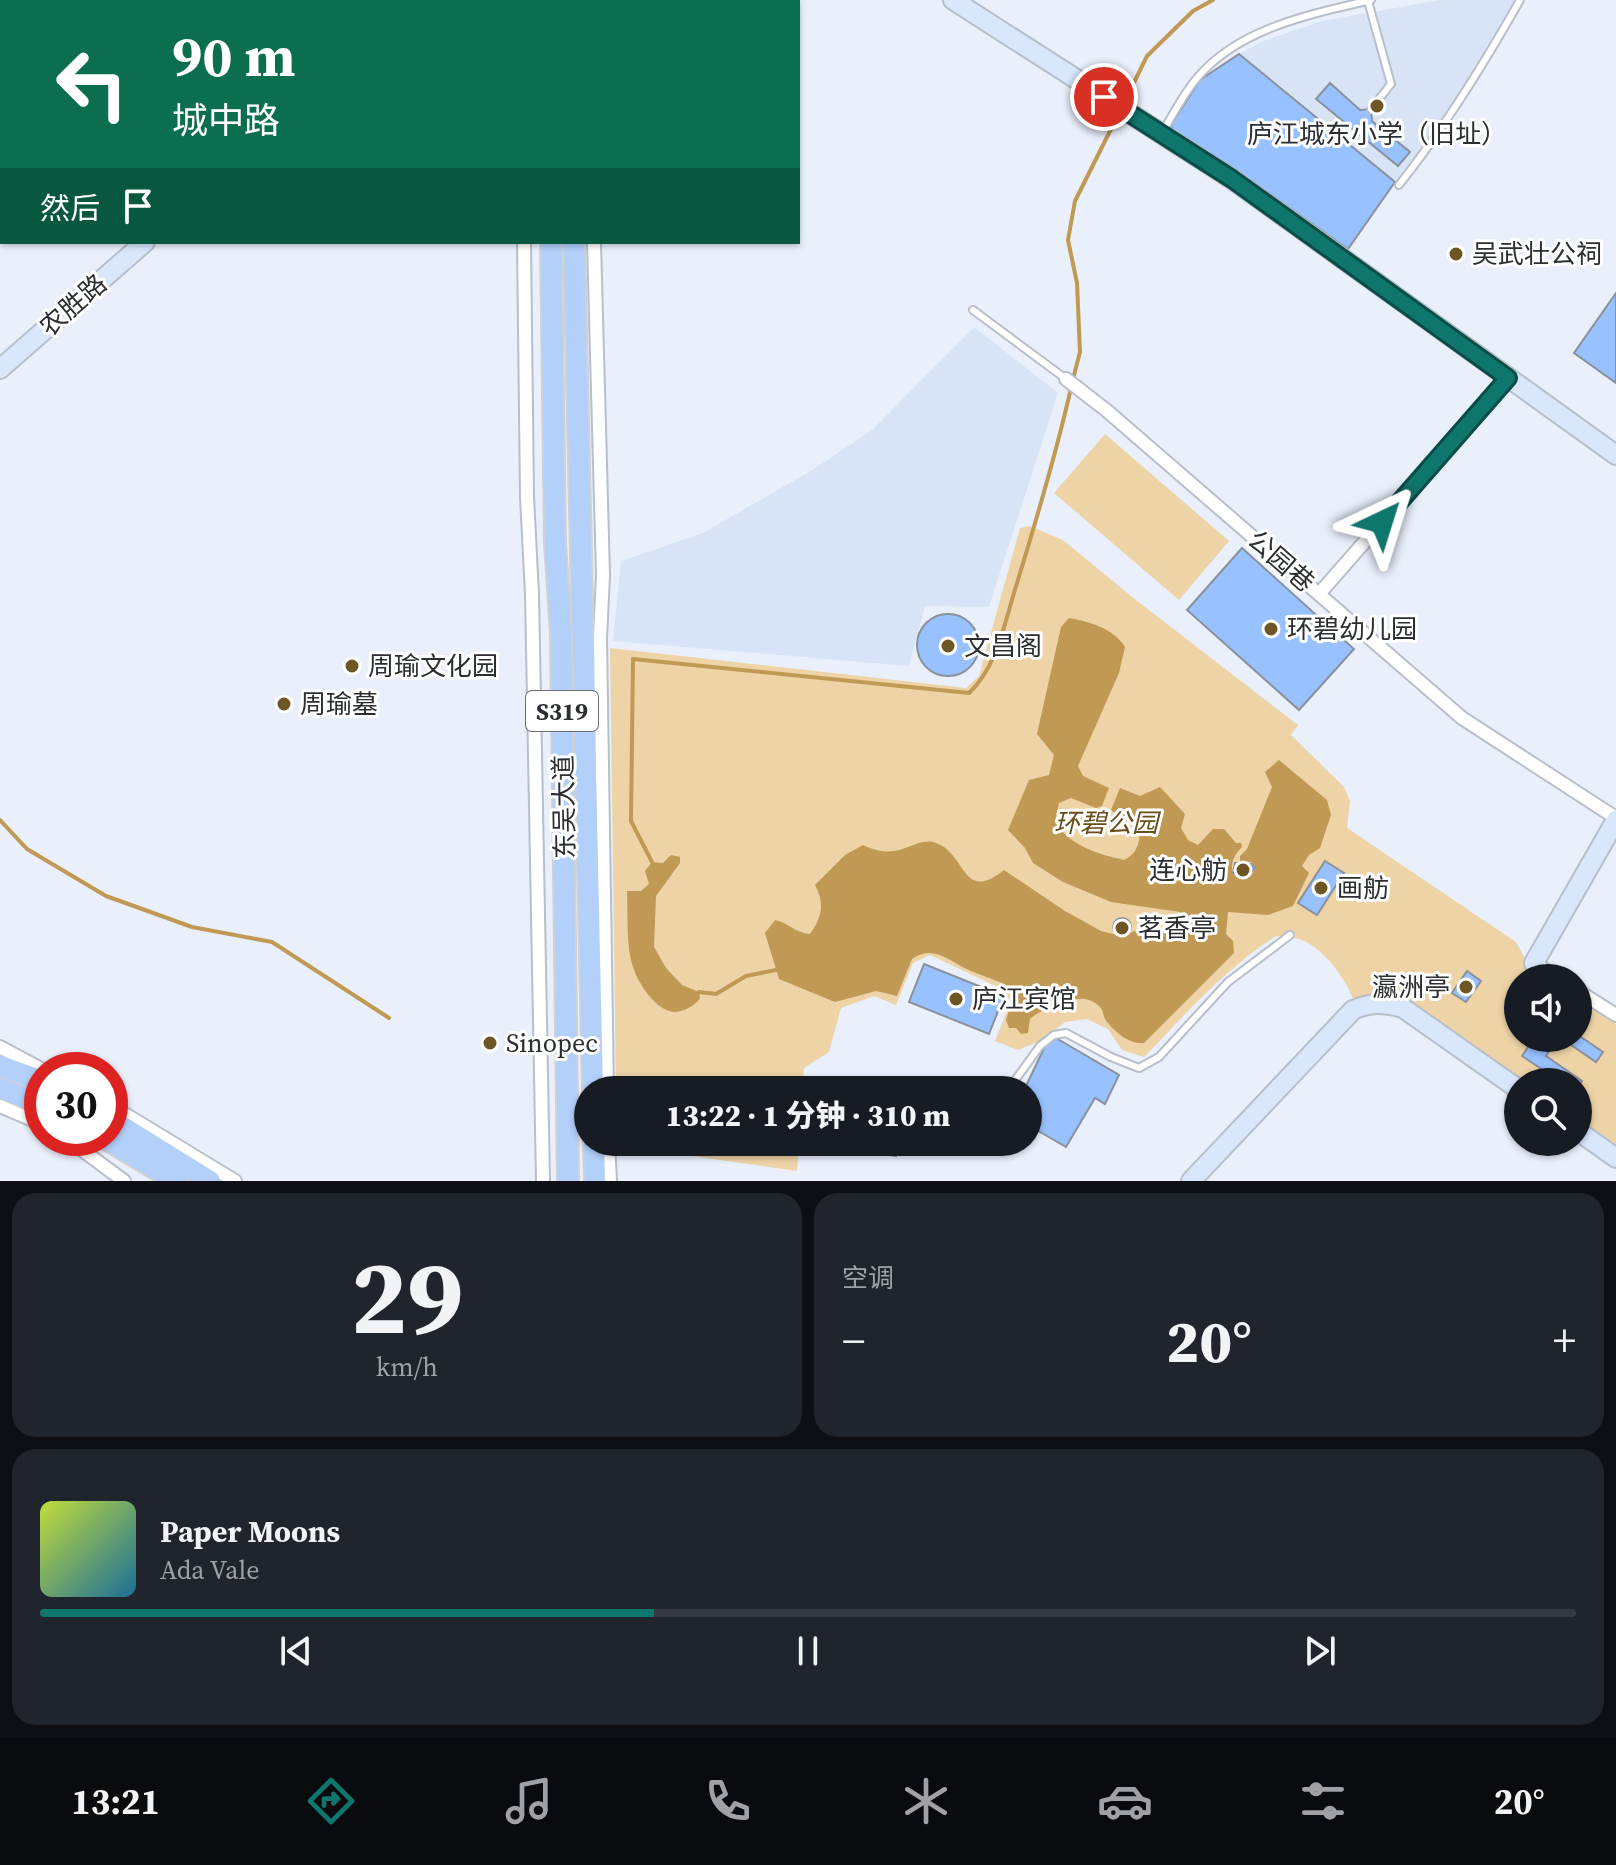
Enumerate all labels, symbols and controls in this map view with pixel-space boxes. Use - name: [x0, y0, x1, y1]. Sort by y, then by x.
- text: 90 m: [172, 18, 295, 95]
- icon: left: [40, 32, 144, 136]
- pin: [1070, 63, 1138, 131]
- icon: arrive: [1082, 75, 1126, 119]
- text: 城中路: [172, 96, 280, 145]
- marker: 庐江城东小学（旧址）: [1368, 97, 1386, 115]
- place label: 庐江城东小学（旧址）: [1247, 116, 1507, 152]
- icon: arrive: [116, 184, 160, 228]
- text: 然后: [40, 188, 100, 229]
- place label: 吴武壮公祠: [1472, 236, 1602, 272]
- marker: 吴武壮公祠: [1447, 245, 1465, 263]
- street label: 农胜路: [32, 266, 114, 344]
- position arrow: [1340, 480, 1424, 564]
- street label: 公园巷: [1240, 522, 1322, 600]
- place label: 环碧幼儿园: [1287, 611, 1417, 647]
- marker: 环碧幼儿园: [1262, 620, 1280, 638]
- place label: 文昌阁: [964, 628, 1042, 664]
- marker: 文昌阁: [939, 637, 957, 655]
- place label: 周瑜文化园: [368, 648, 498, 684]
- marker: 周瑜文化园: [343, 657, 361, 675]
- place label: 周瑜墓: [300, 686, 378, 722]
- road number: S319: [526, 691, 598, 731]
- marker: 周瑜墓: [275, 695, 293, 713]
- street label: 东吴大道: [545, 755, 583, 859]
- park label: 环碧公园: [1054, 805, 1162, 841]
- place label: 连心舫: [1149, 852, 1227, 888]
- marker: 连心舫: [1234, 861, 1252, 879]
- place label: 画舫: [1337, 870, 1389, 906]
- marker: 画舫: [1312, 879, 1330, 897]
- place label: 茗香亭: [1138, 910, 1216, 946]
- marker: 茗香亭: [1113, 919, 1131, 937]
- map controls: [1504, 964, 1592, 1156]
- button: sound: [1504, 964, 1592, 1052]
- place label: 瀛洲亭: [1372, 969, 1450, 1005]
- marker: 瀛洲亭: [1457, 978, 1475, 996]
- place label: 庐江宾馆: [972, 981, 1076, 1017]
- marker: 庐江宾馆: [947, 990, 965, 1008]
- place label: Sinopec: [506, 1025, 598, 1061]
- marker: Sinopec: [481, 1034, 499, 1052]
- speed limit sign: 30: [24, 1052, 128, 1156]
- button: search: [1504, 1068, 1592, 1156]
- text: 13:22 · 1 分钟 · 310 m: [666, 1095, 950, 1136]
- text: 29: [351, 1225, 463, 1368]
- text: 空调: [842, 1260, 894, 1296]
- text: 20°: [1166, 1300, 1252, 1382]
- text: −: [842, 1310, 865, 1371]
- text: +: [1553, 1310, 1576, 1371]
- text: km/h: [376, 1349, 438, 1385]
- text: Paper Moons: [160, 1511, 340, 1552]
- text: Ada Vale: [160, 1552, 259, 1588]
- icon: previous: [274, 1629, 318, 1673]
- icon: pause: [786, 1629, 830, 1673]
- icon: next: [1298, 1629, 1342, 1673]
- icon: directions: [303, 1773, 359, 1829]
- icon: music: [501, 1773, 557, 1829]
- icon: phone: [700, 1773, 756, 1829]
- icon: climate: [898, 1773, 954, 1829]
- icon: car: [1097, 1773, 1153, 1829]
- icon: filters: [1295, 1773, 1351, 1829]
- text: 13:21: [71, 1777, 160, 1826]
- text: 20°: [1494, 1777, 1545, 1826]

